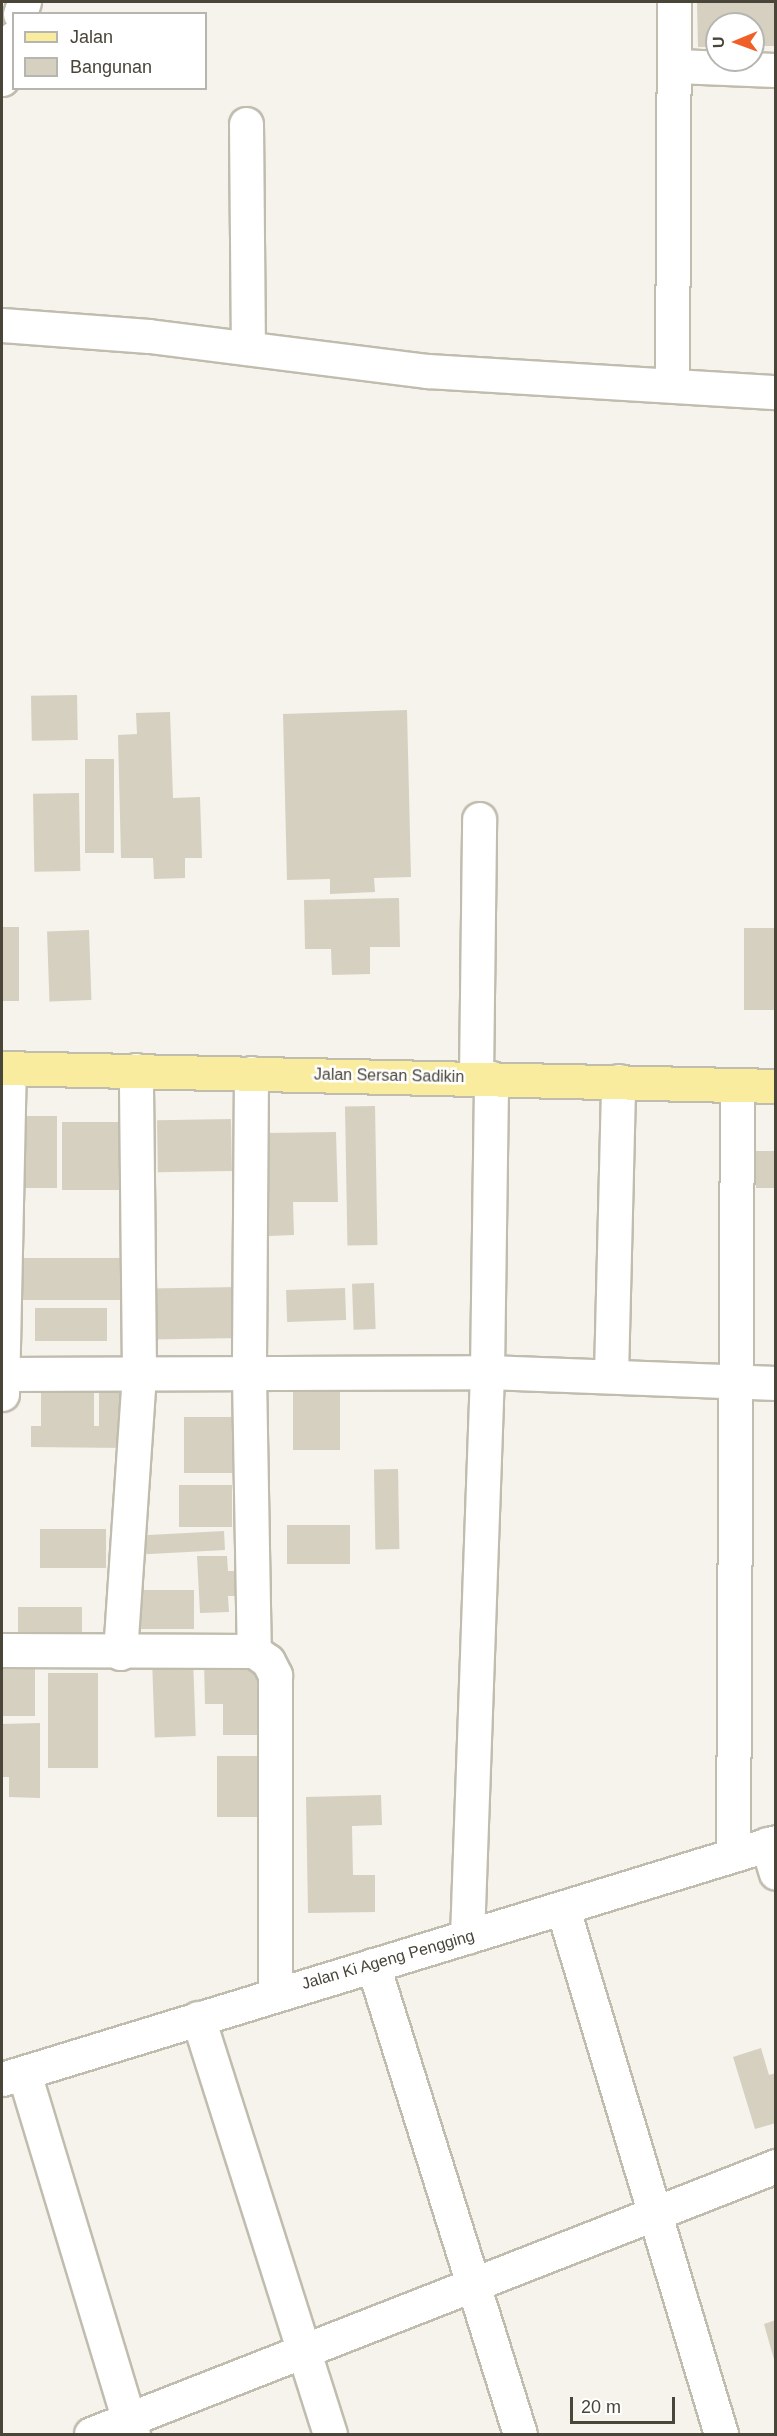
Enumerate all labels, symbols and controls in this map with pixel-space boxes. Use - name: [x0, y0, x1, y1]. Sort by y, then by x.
- legend: [12, 12, 207, 90]
- north arrow: [705, 12, 765, 72]
- text: Jalan: [70, 27, 113, 47]
- text: U: [710, 36, 727, 48]
- text: Bangunan: [70, 57, 152, 77]
- street label: Jalan Sersan Sadikin: [314, 1065, 464, 1087]
- street label: Jalan Ki Ageng Pengging: [299, 1926, 477, 1994]
- scale bar: [573, 2385, 678, 2423]
- text: 20 m: [581, 2397, 621, 2417]

